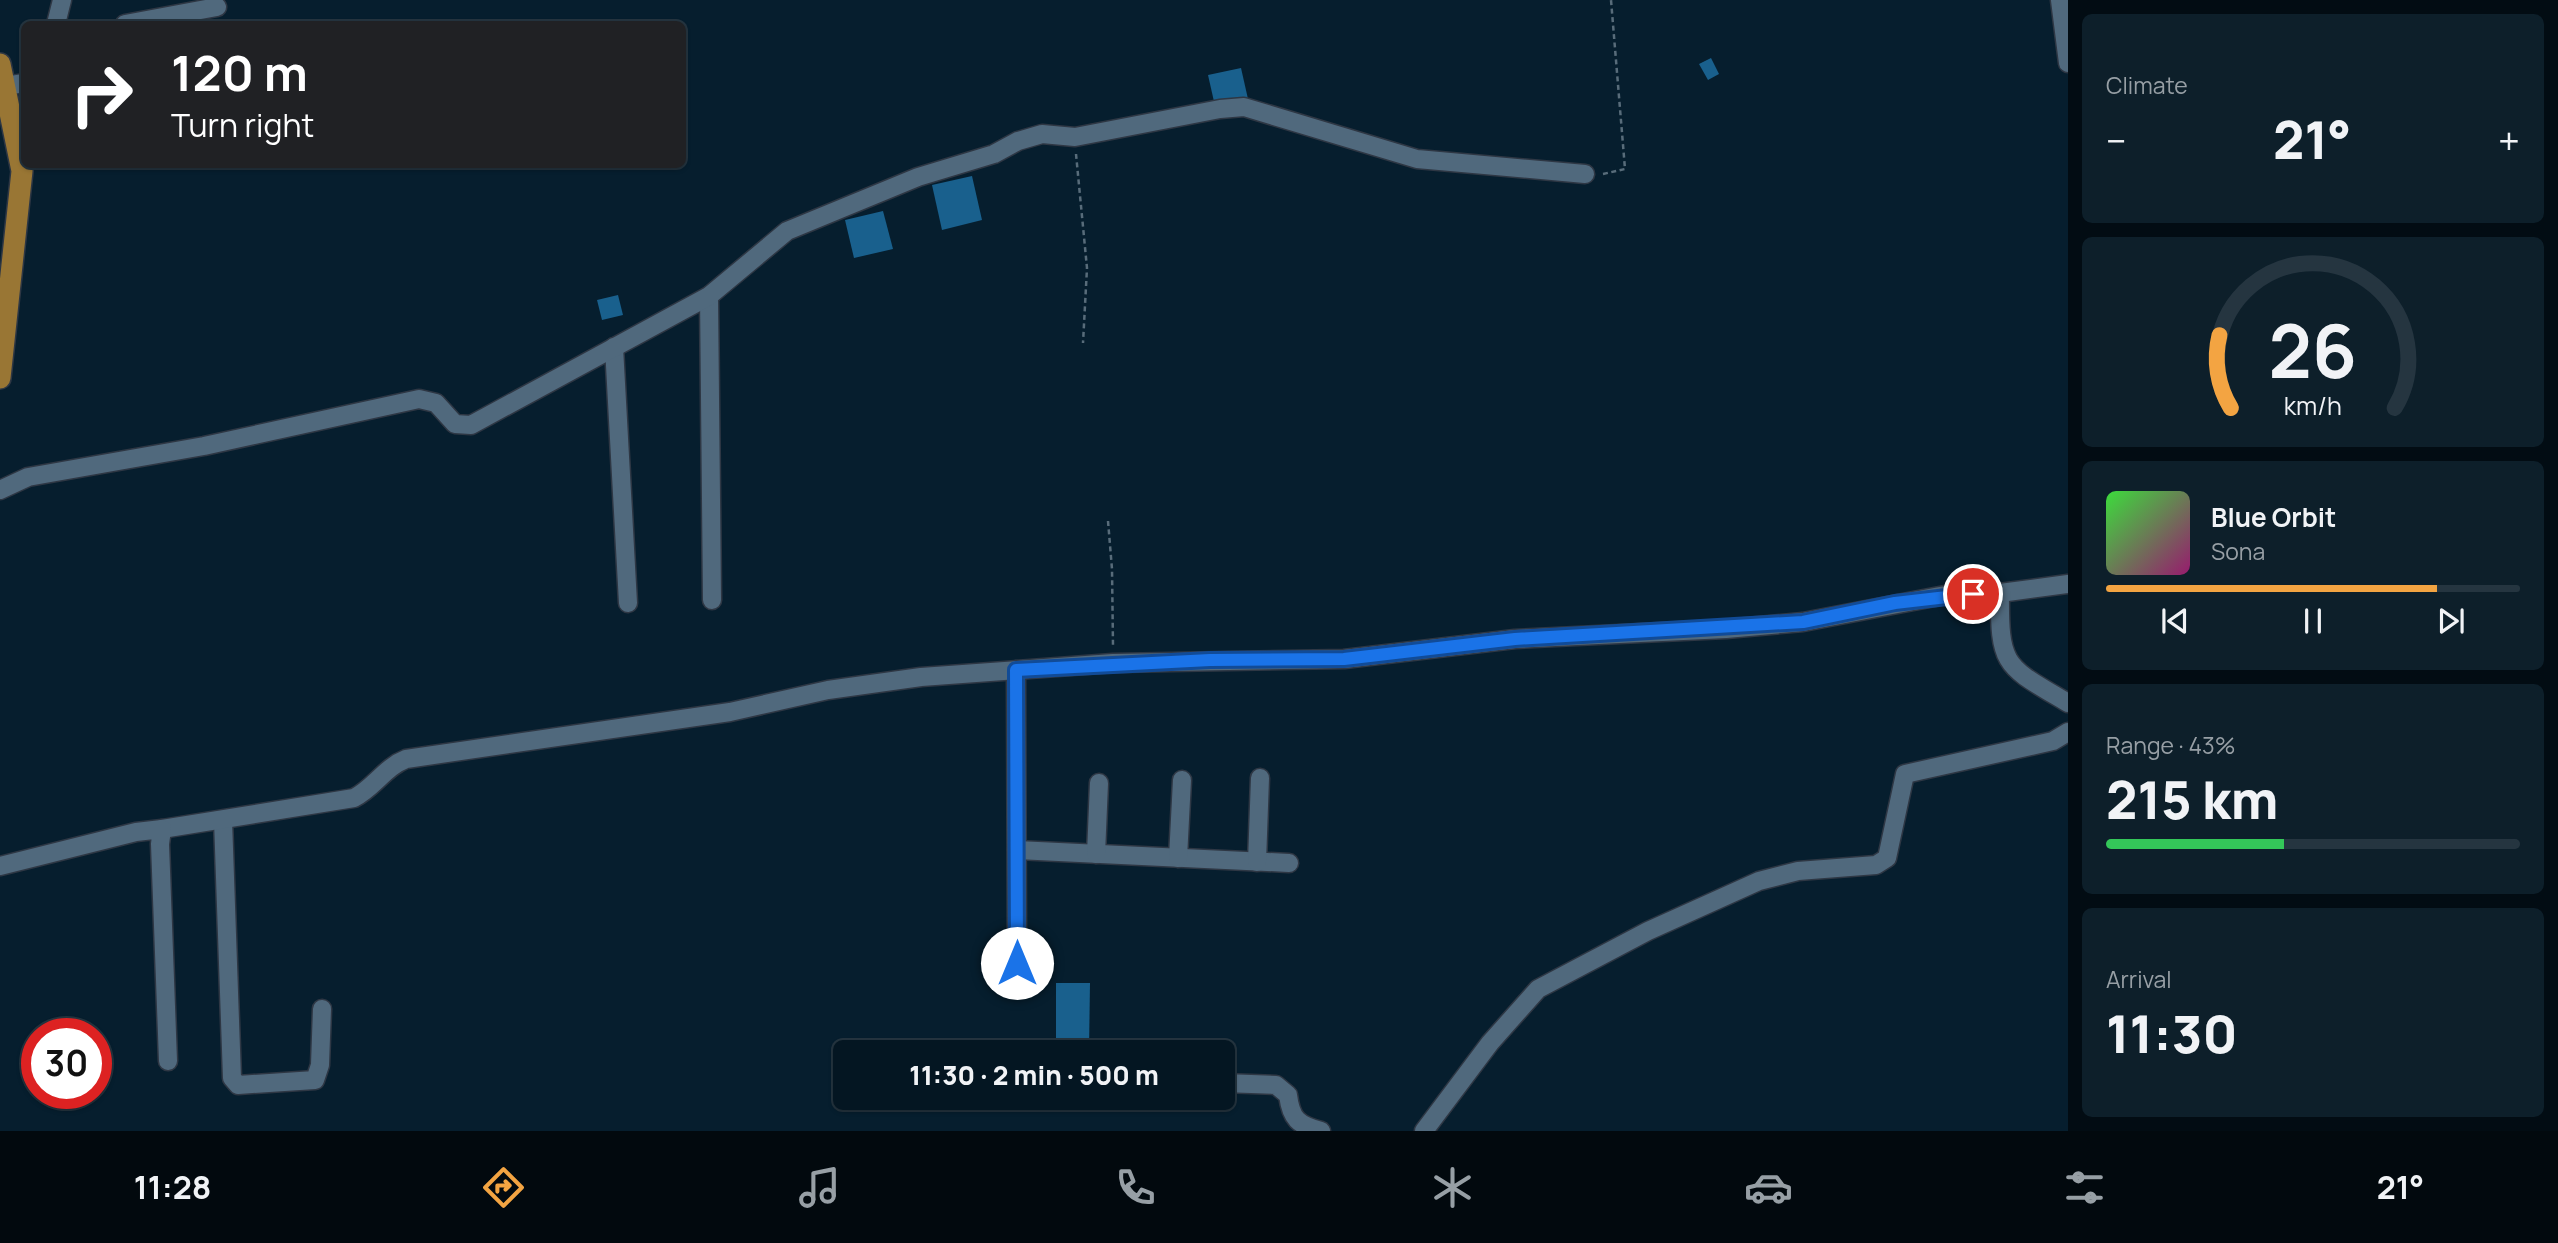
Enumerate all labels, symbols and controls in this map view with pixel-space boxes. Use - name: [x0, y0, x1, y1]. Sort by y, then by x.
- text: 120 m: [171, 39, 308, 106]
- icon: right: [56, 49, 147, 140]
- text: Climate: [2106, 69, 2188, 101]
- text: Turn right: [171, 103, 314, 147]
- text: 21°: [2273, 104, 2352, 175]
- text: −: [2106, 114, 2127, 166]
- text: +: [2498, 114, 2520, 166]
- text: 26: [2269, 301, 2357, 401]
- text: km/h: [2284, 388, 2342, 423]
- text: Blue Orbit: [2211, 499, 2336, 535]
- text: Sona: [2211, 535, 2265, 567]
- pin: [1943, 564, 2003, 624]
- icon: arrive: [1954, 575, 1992, 613]
- icon: previous: [2156, 602, 2194, 640]
- icon: pause: [2294, 602, 2332, 640]
- icon: next: [2432, 602, 2470, 640]
- text: Range · 43%: [2106, 729, 2235, 761]
- text: 215 km: [2106, 764, 2278, 835]
- position arrow: [980, 926, 1054, 1000]
- text: Arrival: [2106, 963, 2172, 995]
- text: 11:30: [2106, 998, 2238, 1069]
- speed limit sign: 30: [21, 1018, 112, 1109]
- text: 11:30 · 2 min · 500 m: [909, 1057, 1159, 1093]
- icon: directions: [479, 1163, 528, 1212]
- icon: music: [795, 1163, 844, 1212]
- icon: phone: [1111, 1163, 1160, 1212]
- icon: climate: [1428, 1163, 1477, 1212]
- icon: car: [1744, 1163, 1793, 1212]
- icon: filters: [2060, 1163, 2109, 1212]
- text: 11:28: [134, 1165, 211, 1209]
- text: 21°: [2377, 1165, 2424, 1209]

